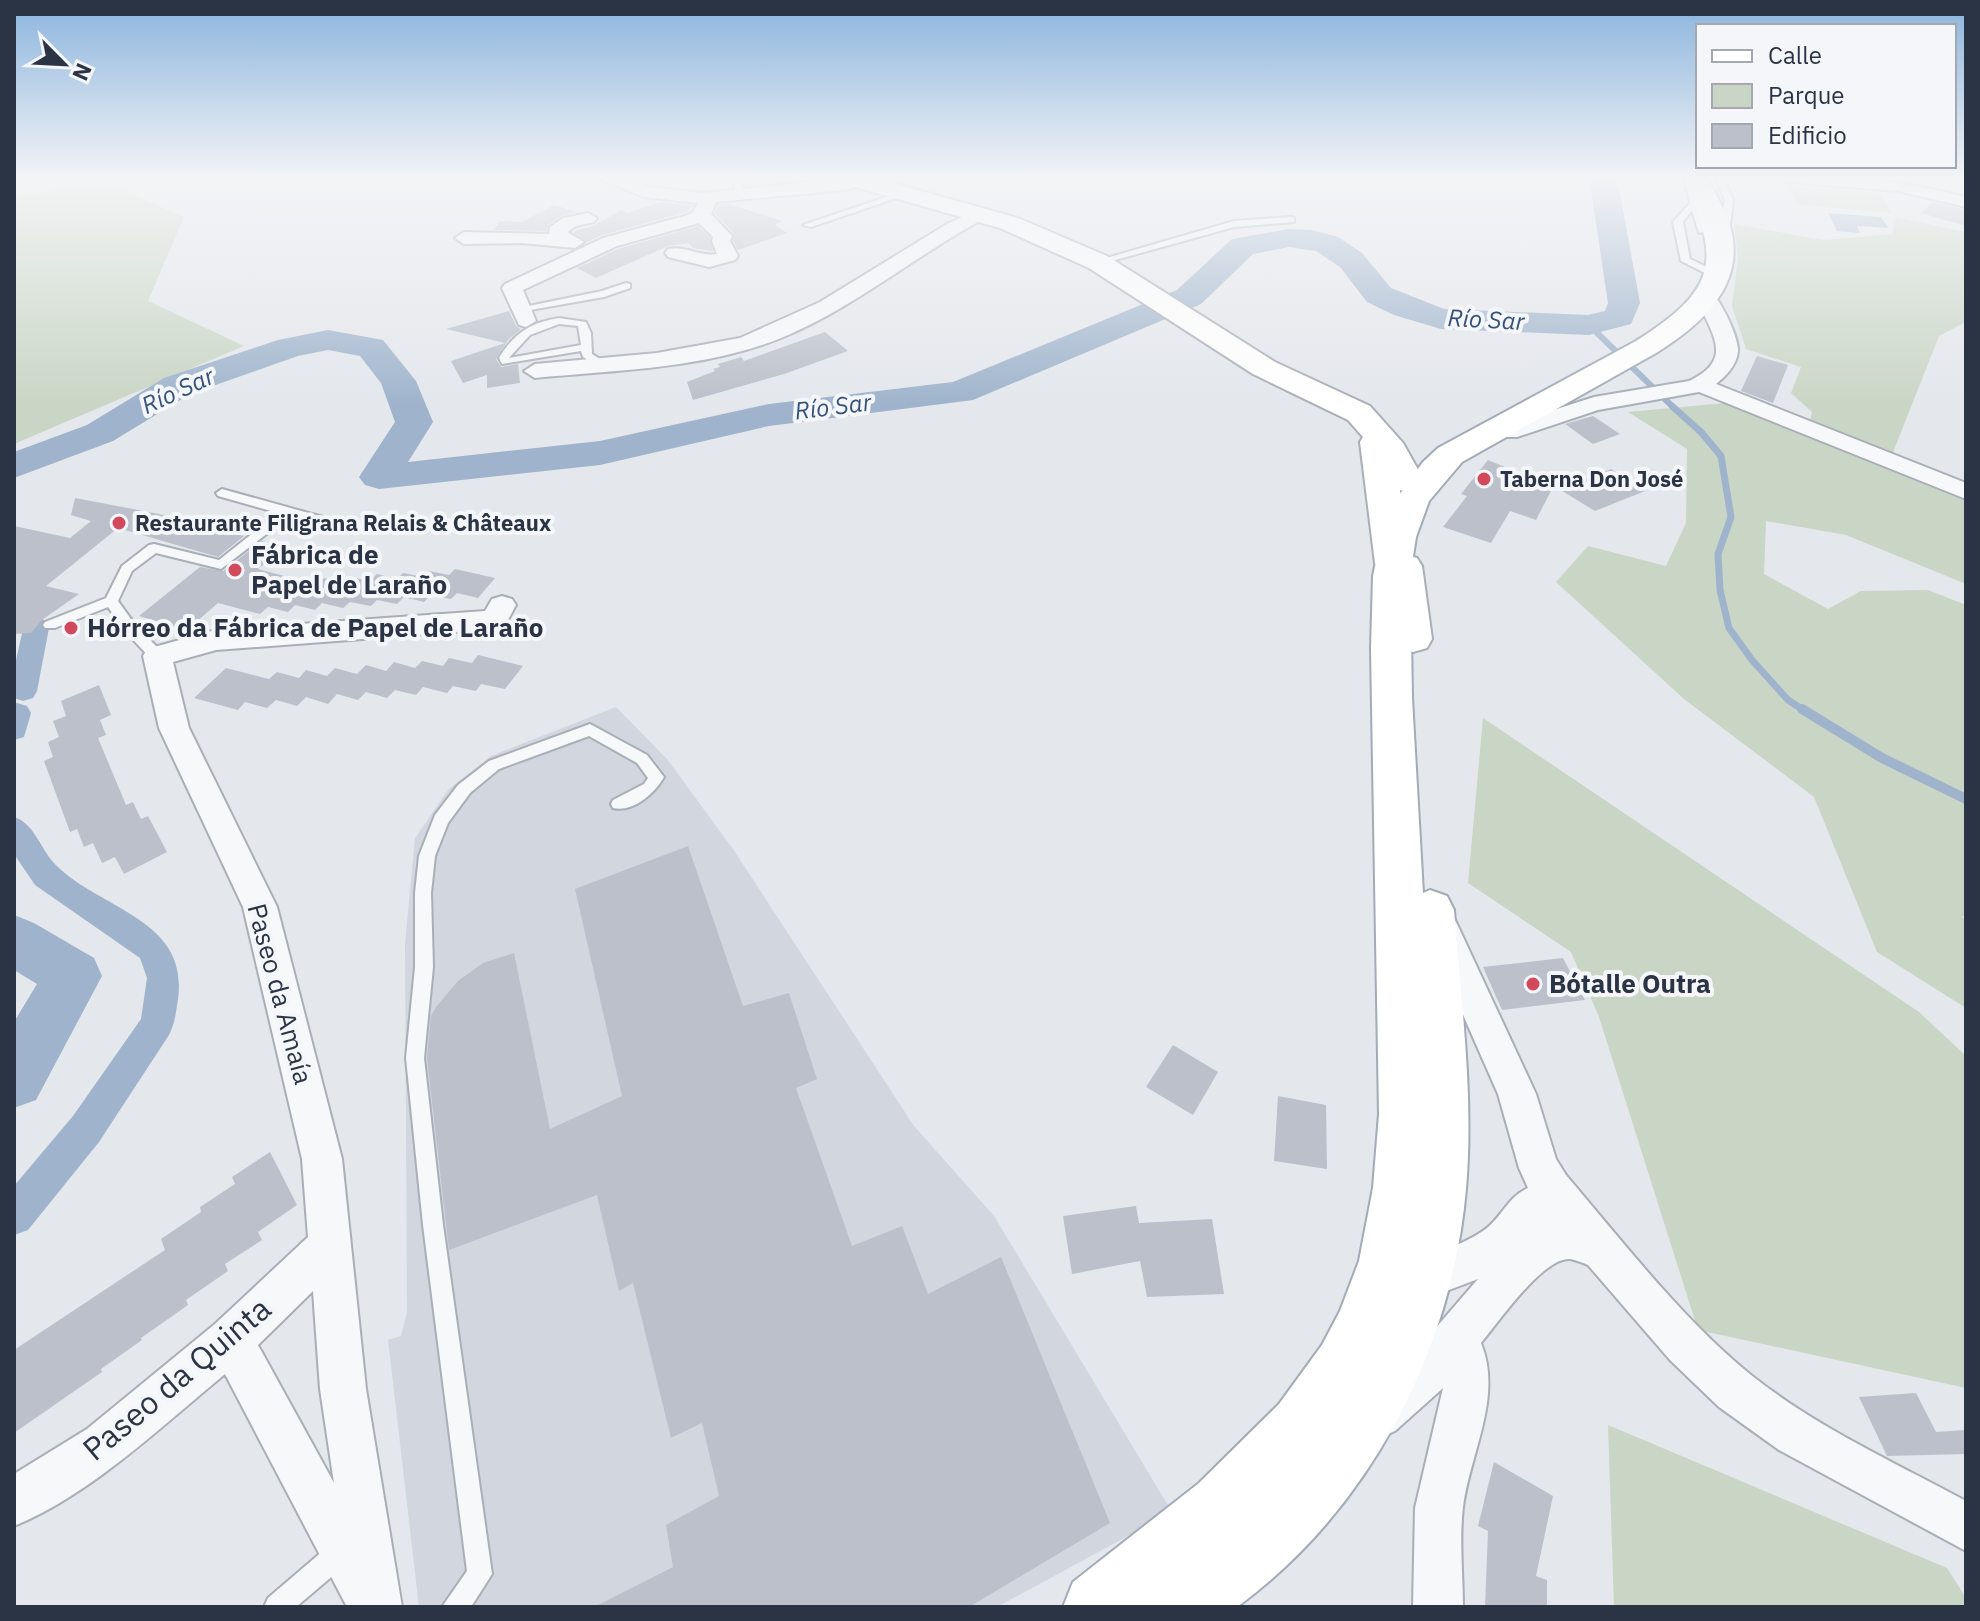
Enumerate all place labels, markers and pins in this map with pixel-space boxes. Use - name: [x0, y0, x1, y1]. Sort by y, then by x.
- place label: Taberna Don José: [1500, 464, 1683, 493]
- marker: Taberna Don José: [1475, 470, 1493, 488]
- place label: Restaurante Filigrana Relais & Châteaux: [135, 508, 551, 537]
- marker: Restaurante Filigrana Relais & Châteaux: [110, 514, 128, 532]
- place label: Fábrica de Papel de Laraño: [251, 537, 447, 601]
- marker: Fábrica de Papel de Laraño: [226, 561, 244, 579]
- place label: Hórreo da Fábrica de Papel de Laraño: [87, 610, 543, 644]
- marker: Hórreo da Fábrica de Papel de Laraño: [62, 619, 80, 637]
- place label: Bótalle Outra: [1549, 966, 1711, 1000]
- marker: Bótalle Outra: [1524, 975, 1542, 993]

